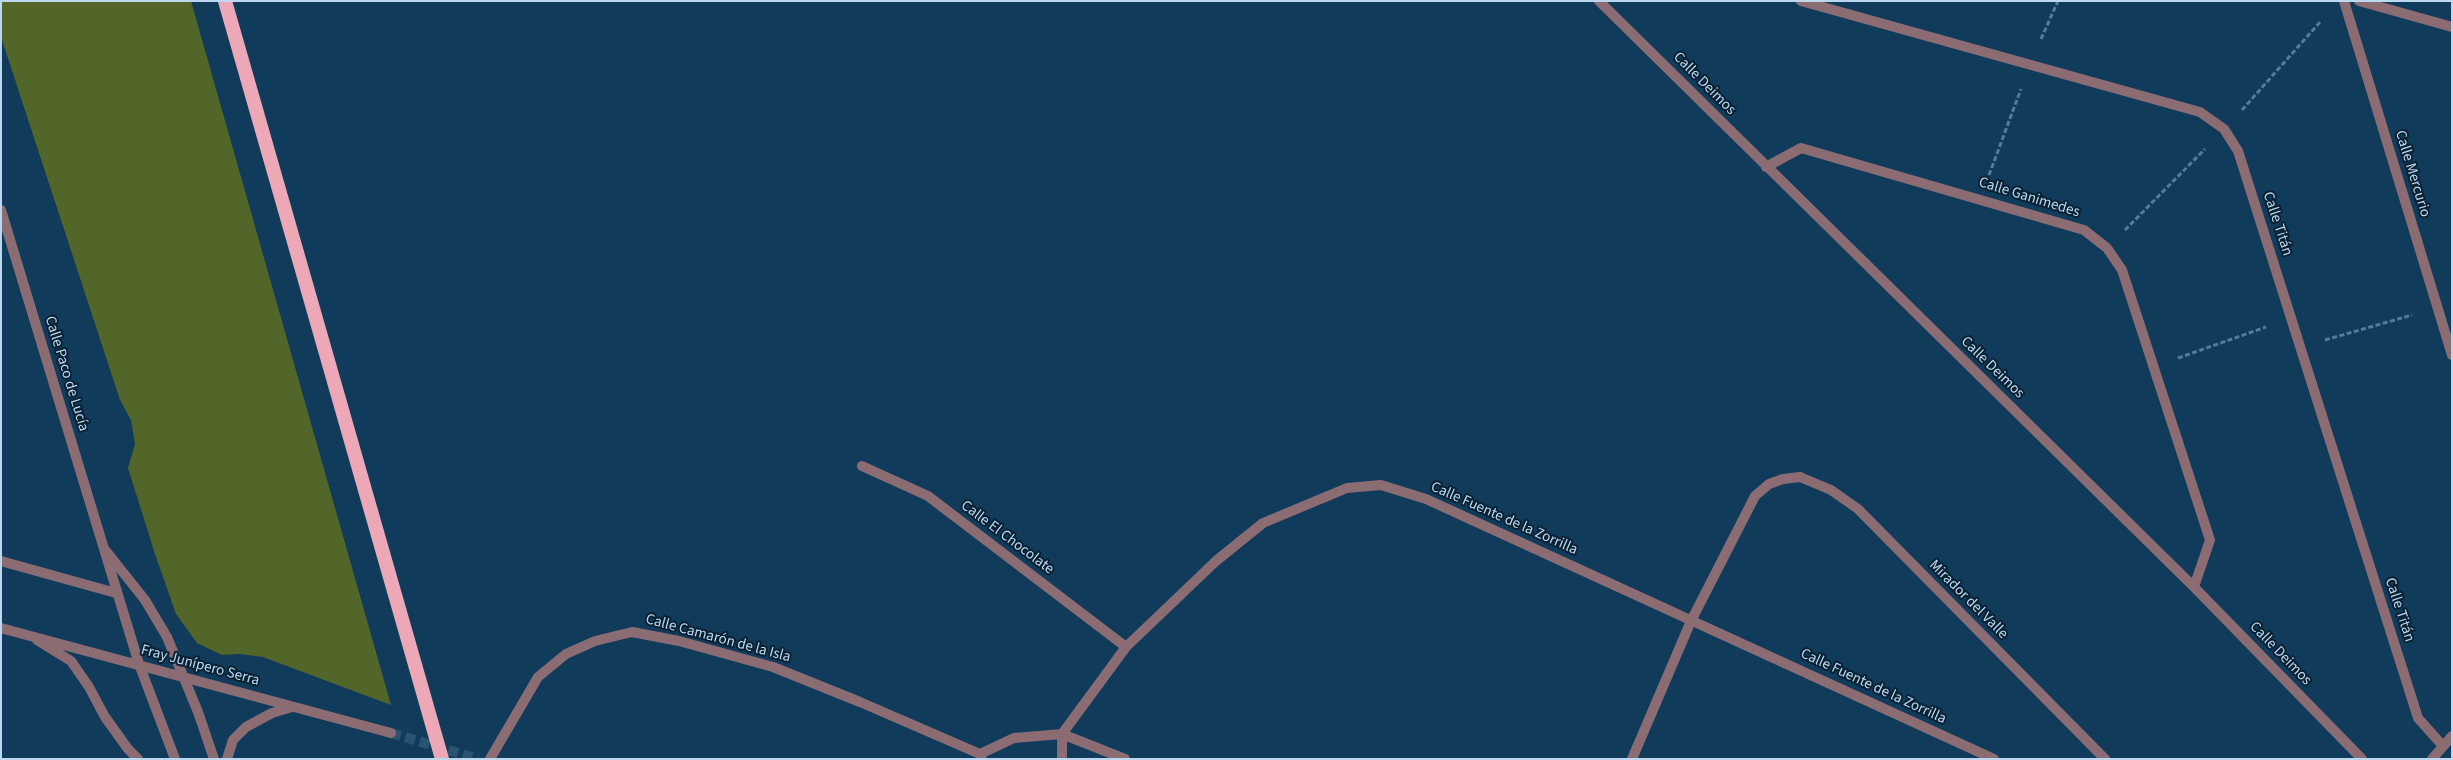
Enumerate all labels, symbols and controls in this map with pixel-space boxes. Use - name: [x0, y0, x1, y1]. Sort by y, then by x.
- street label: Calle Deimos: [1669, 49, 1739, 119]
- street label: Calle Mercurio: [2390, 129, 2434, 219]
- street label: Calle Ganimedes: [1976, 174, 2082, 222]
- street label: Calle Titán: [2258, 190, 2296, 258]
- street label: Calle Paco de Lucía: [40, 314, 92, 434]
- street label: Calle Deimos: [1956, 333, 2028, 403]
- street label: Calle Fuente de la Zorrilla: [1428, 478, 1580, 560]
- street label: Calle El Chocolate: [957, 497, 1057, 579]
- street label: Mirador del Valle: [1925, 557, 2011, 643]
- street label: Calle Titán: [2380, 576, 2418, 644]
- street label: Calle Camarón de la Isla: [643, 611, 793, 667]
- street label: Calle Deimos: [2245, 618, 2315, 690]
- street label: Fray Junípero Serra: [139, 642, 261, 690]
- street label: Calle Fuente de la Zorrilla: [1797, 645, 1949, 729]

